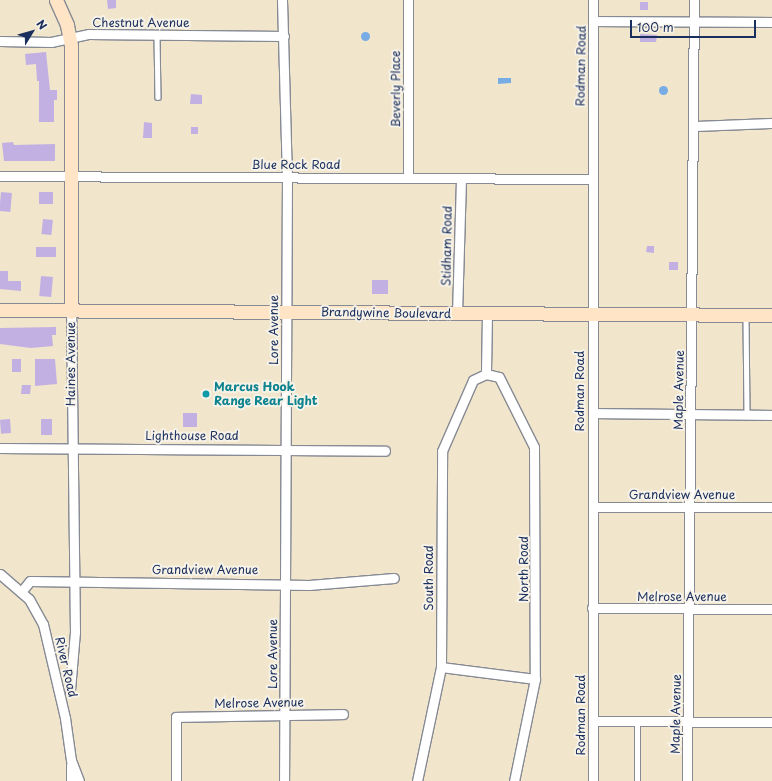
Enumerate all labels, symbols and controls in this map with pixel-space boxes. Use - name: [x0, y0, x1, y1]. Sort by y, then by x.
- north arrow: [12, 12, 52, 52]
- scale bar: [632, 12, 758, 38]
- text: N: [33, 16, 51, 33]
- street label: Chestnut Avenue: [93, 16, 189, 30]
- text: 100 m: [637, 18, 674, 36]
- street label: Rodman Road: [573, 26, 589, 106]
- street label: Beverly Place: [389, 50, 403, 128]
- street label: Blue Rock Road: [251, 158, 341, 172]
- street label: Stidham Road: [439, 206, 455, 286]
- street label: Lore Avenue: [267, 295, 281, 365]
- street label: Brandywine Boulevard: [321, 305, 451, 321]
- street label: Haines Avenue: [64, 322, 78, 406]
- street label: Maple Avenue: [671, 350, 687, 430]
- street label: Rodman Road: [573, 351, 587, 431]
- place label: Marcus Hook Range Rear Light: [214, 380, 319, 408]
- marker: Marcus Hook Range Rear Light: [201, 389, 211, 399]
- street label: Lighthouse Road: [145, 429, 239, 443]
- street label: Grandview Avenue: [629, 488, 735, 502]
- street label: North Road: [517, 536, 531, 602]
- street label: South Road: [422, 545, 436, 611]
- street label: Grandview Avenue: [152, 563, 258, 577]
- street label: Melrose Avenue: [637, 590, 727, 604]
- street label: Lore Avenue: [266, 619, 280, 689]
- street label: River Road: [52, 635, 80, 699]
- street label: Maple Avenue: [668, 674, 684, 754]
- street label: Rodman Road: [574, 675, 588, 755]
- street label: Melrose Avenue: [214, 695, 304, 711]

